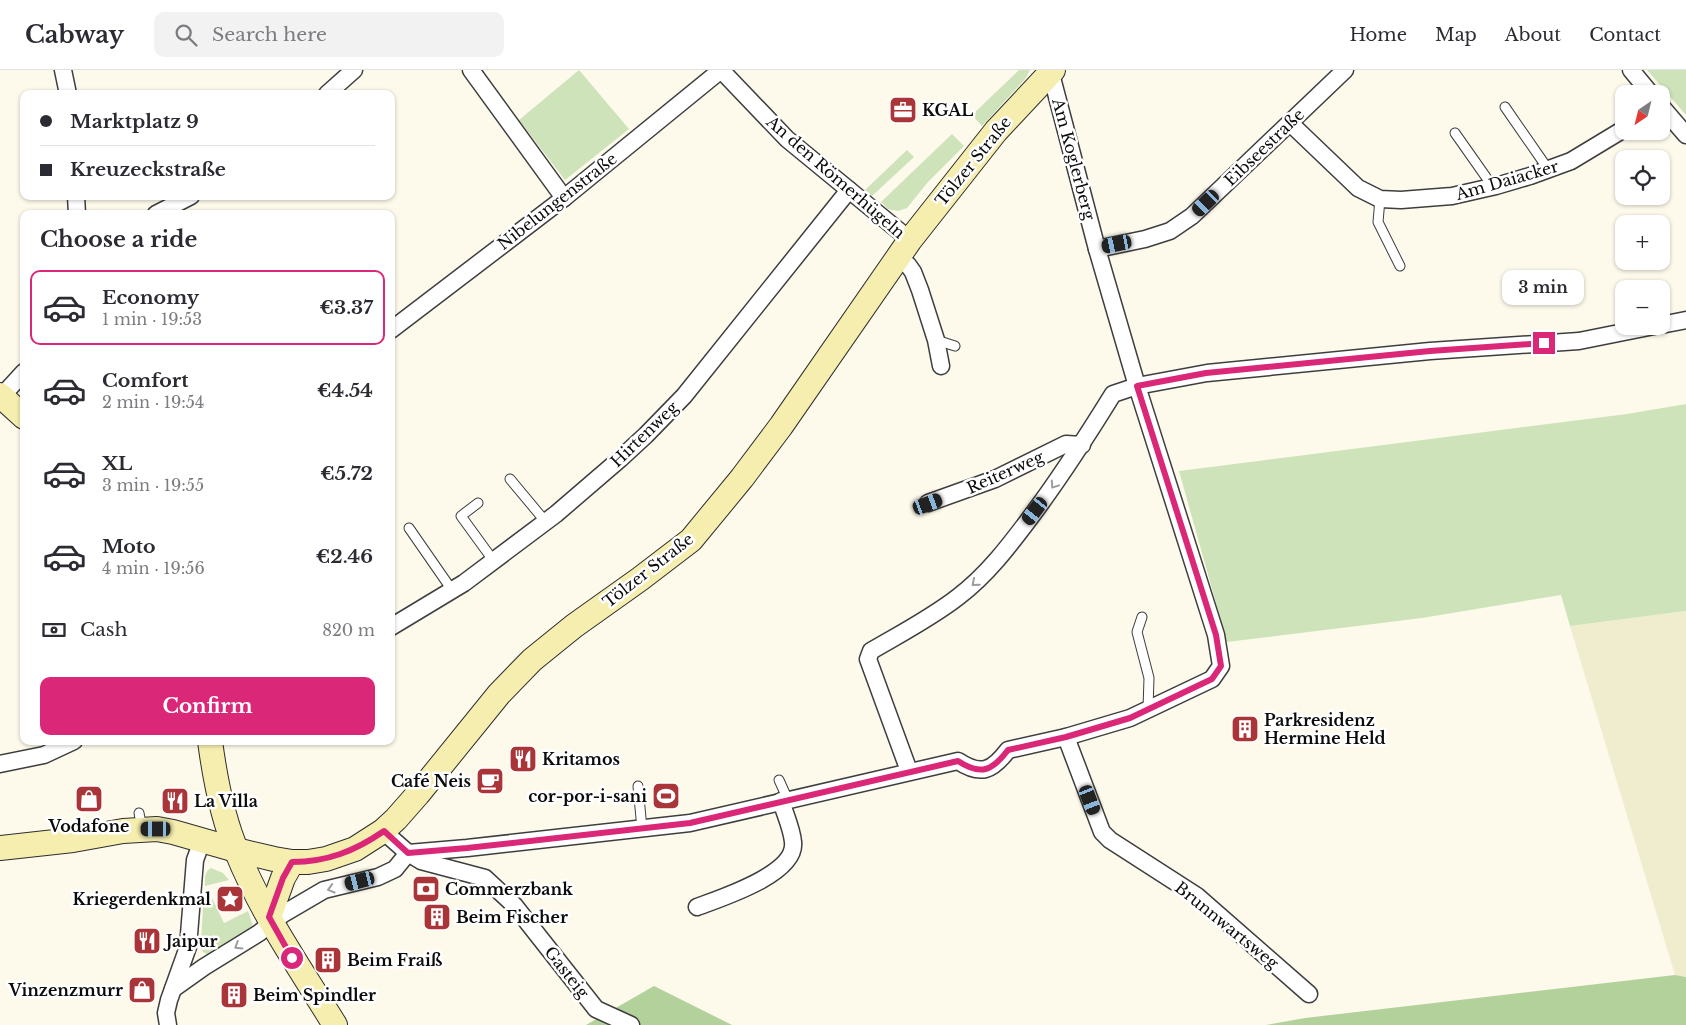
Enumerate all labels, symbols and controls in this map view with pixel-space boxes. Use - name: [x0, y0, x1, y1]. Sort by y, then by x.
- search box: [154, 12, 504, 57]
- text: Cabway: [25, 20, 124, 49]
- icon: search: [172, 21, 200, 49]
- text: Search here: [212, 23, 327, 46]
- text: Home: [1349, 24, 1407, 46]
- text: Map: [1435, 24, 1477, 46]
- text: About: [1505, 24, 1561, 46]
- text: Contact: [1589, 24, 1661, 46]
- north arrow: [1615, 85, 1670, 140]
- map controls: [1615, 85, 1670, 335]
- office icon: KGAL: [888, 95, 918, 125]
- street label: Am Koglerberg: [1048, 95, 1100, 222]
- place label: KGAL: [922, 100, 973, 120]
- street label: Eibseestraße: [1220, 104, 1308, 190]
- text: Marktplatz 9: [70, 110, 199, 133]
- street label: An den Römerhügeln: [762, 111, 909, 243]
- street label: Tölzer Straße: [931, 112, 1015, 210]
- street label: Nibelungenstraße: [493, 148, 621, 254]
- button: locate: [1615, 150, 1670, 205]
- street label: Am Daiacker: [1452, 156, 1561, 204]
- text: Kreuzeckstraße: [70, 158, 226, 181]
- car: [1190, 187, 1222, 219]
- button: +: [1615, 215, 1670, 270]
- text: Choose a ride: [40, 226, 197, 253]
- car: [1100, 234, 1133, 254]
- callout: 3 min: [1503, 270, 1585, 306]
- text: 3 min: [1518, 277, 1568, 297]
- button: −: [1615, 280, 1670, 335]
- icon: car: [42, 285, 87, 330]
- text: Economy: [102, 286, 199, 309]
- text: €3.37: [320, 296, 373, 319]
- text: 1 min · 19:53: [102, 309, 202, 329]
- route end: [1533, 332, 1555, 354]
- icon: car: [42, 368, 87, 413]
- text: Comfort: [102, 369, 189, 392]
- text: €4.54: [317, 379, 373, 402]
- text: 2 min · 19:54: [102, 392, 204, 412]
- street label: Hirtenweg: [606, 397, 682, 471]
- street label: Reiterweg: [963, 446, 1047, 498]
- icon: car: [42, 451, 87, 496]
- text: XL: [102, 452, 132, 475]
- text: €5.72: [320, 462, 373, 485]
- text: 3 min · 19:55: [102, 475, 204, 495]
- one-way arrow: [1051, 479, 1060, 489]
- car: [911, 492, 944, 516]
- car: [1019, 495, 1050, 527]
- street label: Tölzer Straße: [599, 528, 697, 612]
- icon: car: [42, 534, 87, 579]
- text: Moto: [102, 535, 156, 558]
- text: €2.46: [316, 545, 373, 568]
- text: 4 min · 19:56: [102, 558, 205, 578]
- one-way arrow: [971, 577, 980, 586]
- icon: cash: [40, 616, 68, 644]
- text: Cash: [80, 618, 127, 641]
- text: 820 m: [322, 620, 375, 640]
- button: Confirm: [40, 677, 375, 735]
- place label: Parkresidenz Hermine Held: [1264, 710, 1386, 748]
- building icon: Parkresidenz Hermine Held: [1230, 714, 1260, 744]
- restaurant icon: Kritamos: [508, 744, 538, 774]
- place label: Kritamos: [542, 749, 620, 769]
- cafe icon: Café Neis: [475, 766, 505, 796]
- place label: Café Neis: [391, 771, 471, 791]
- sports icon: cor-por-i-sani: [651, 781, 681, 811]
- car: [1077, 783, 1102, 817]
- shop icon: Vodafone: [74, 784, 104, 814]
- restaurant icon: La Villa: [160, 786, 190, 816]
- place label: cor-por-i-sani: [528, 786, 647, 806]
- place label: La Villa: [194, 791, 258, 811]
- place label: Vodafone: [48, 816, 129, 836]
- car: [141, 822, 171, 837]
- car: [343, 870, 376, 892]
- bank icon: Commerzbank: [411, 874, 441, 904]
- street label: Brunnwartsweg: [1171, 877, 1283, 973]
- place label: Commerzbank: [445, 879, 573, 899]
- one-way arrow: [328, 883, 336, 893]
- place icon: Kriegerdenkmal: [215, 884, 245, 914]
- place label: Kriegerdenkmal: [73, 889, 211, 909]
- building icon: Beim Fischer: [422, 902, 452, 932]
- place label: Beim Fischer: [456, 907, 568, 927]
- restaurant icon: Jaipur: [132, 926, 162, 956]
- place label: Jaipur: [163, 931, 218, 951]
- one-way arrow: [235, 939, 244, 949]
- street label: Gasteig: [541, 942, 594, 1002]
- building icon: Beim Fraiß: [313, 945, 343, 975]
- route start: [281, 947, 303, 969]
- place label: Beim Fraiß: [347, 950, 443, 970]
- shop icon: Vinzenzmurr: [127, 975, 157, 1005]
- place label: Vinzenzmurr: [8, 980, 123, 1000]
- building icon: Beim Spindler: [219, 980, 249, 1010]
- place label: Beim Spindler: [253, 985, 376, 1005]

